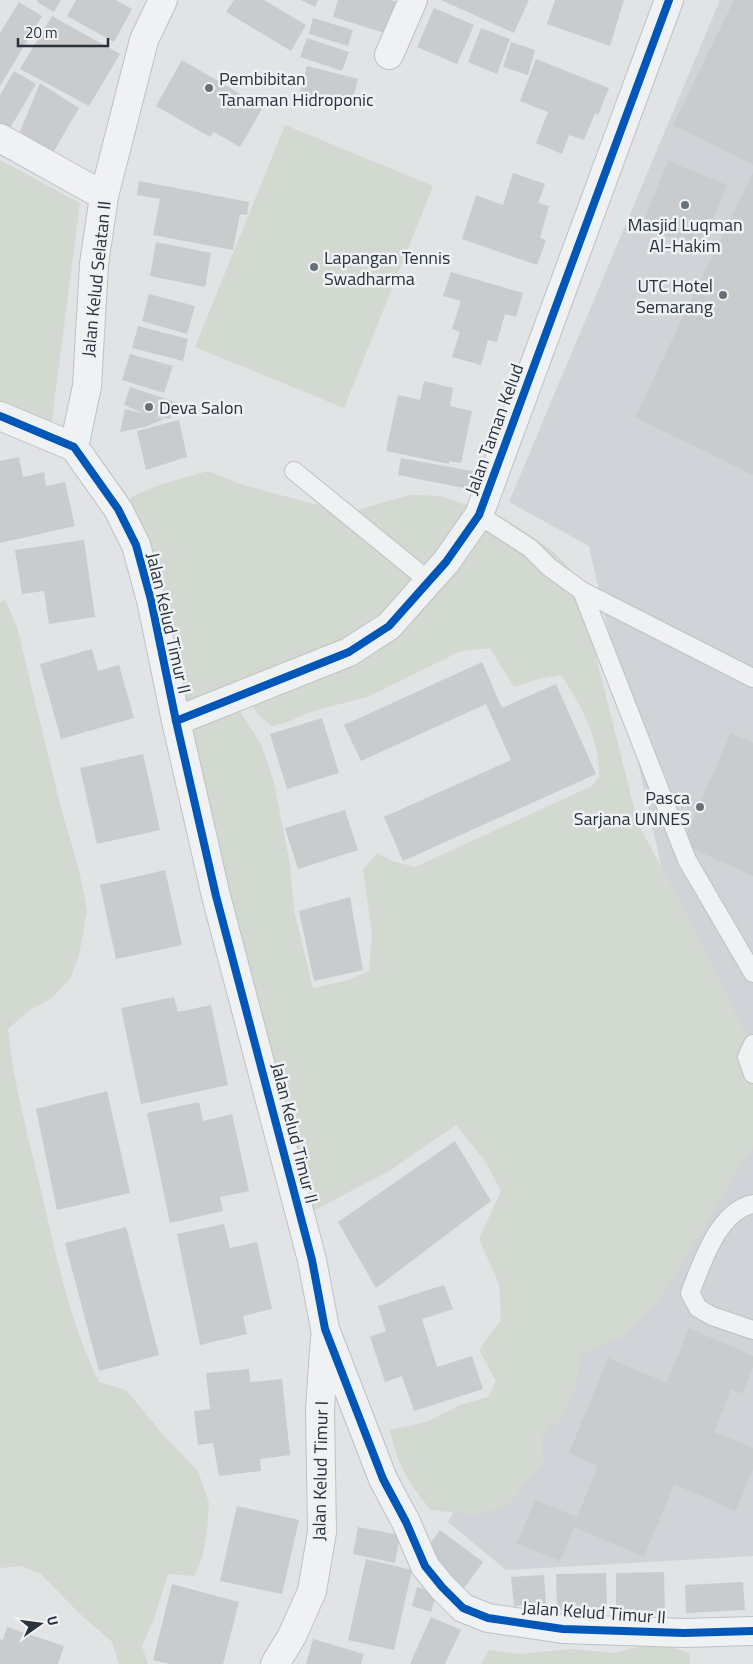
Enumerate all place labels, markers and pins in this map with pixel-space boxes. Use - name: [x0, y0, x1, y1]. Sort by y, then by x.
- place label: Pembibitan Tanaman Hidroponic: [219, 65, 374, 113]
- marker: Pembibitan Tanaman Hidroponic: [203, 82, 215, 94]
- marker: Masjid Luqman Al-Hakim: [679, 199, 691, 211]
- place label: Masjid Luqman Al-Hakim: [627, 211, 743, 259]
- place label: Lapangan Tennis Swadharma: [324, 244, 450, 292]
- marker: Lapangan Tennis Swadharma: [308, 261, 320, 273]
- place label: UTC Hotel Semarang: [636, 272, 713, 320]
- marker: UTC Hotel Semarang: [717, 289, 729, 301]
- place label: Deva Salon: [159, 394, 243, 421]
- marker: Deva Salon: [143, 401, 155, 413]
- place label: Pasca Sarjana UNNES: [574, 784, 690, 832]
- marker: Pasca Sarjana UNNES: [694, 801, 706, 813]

